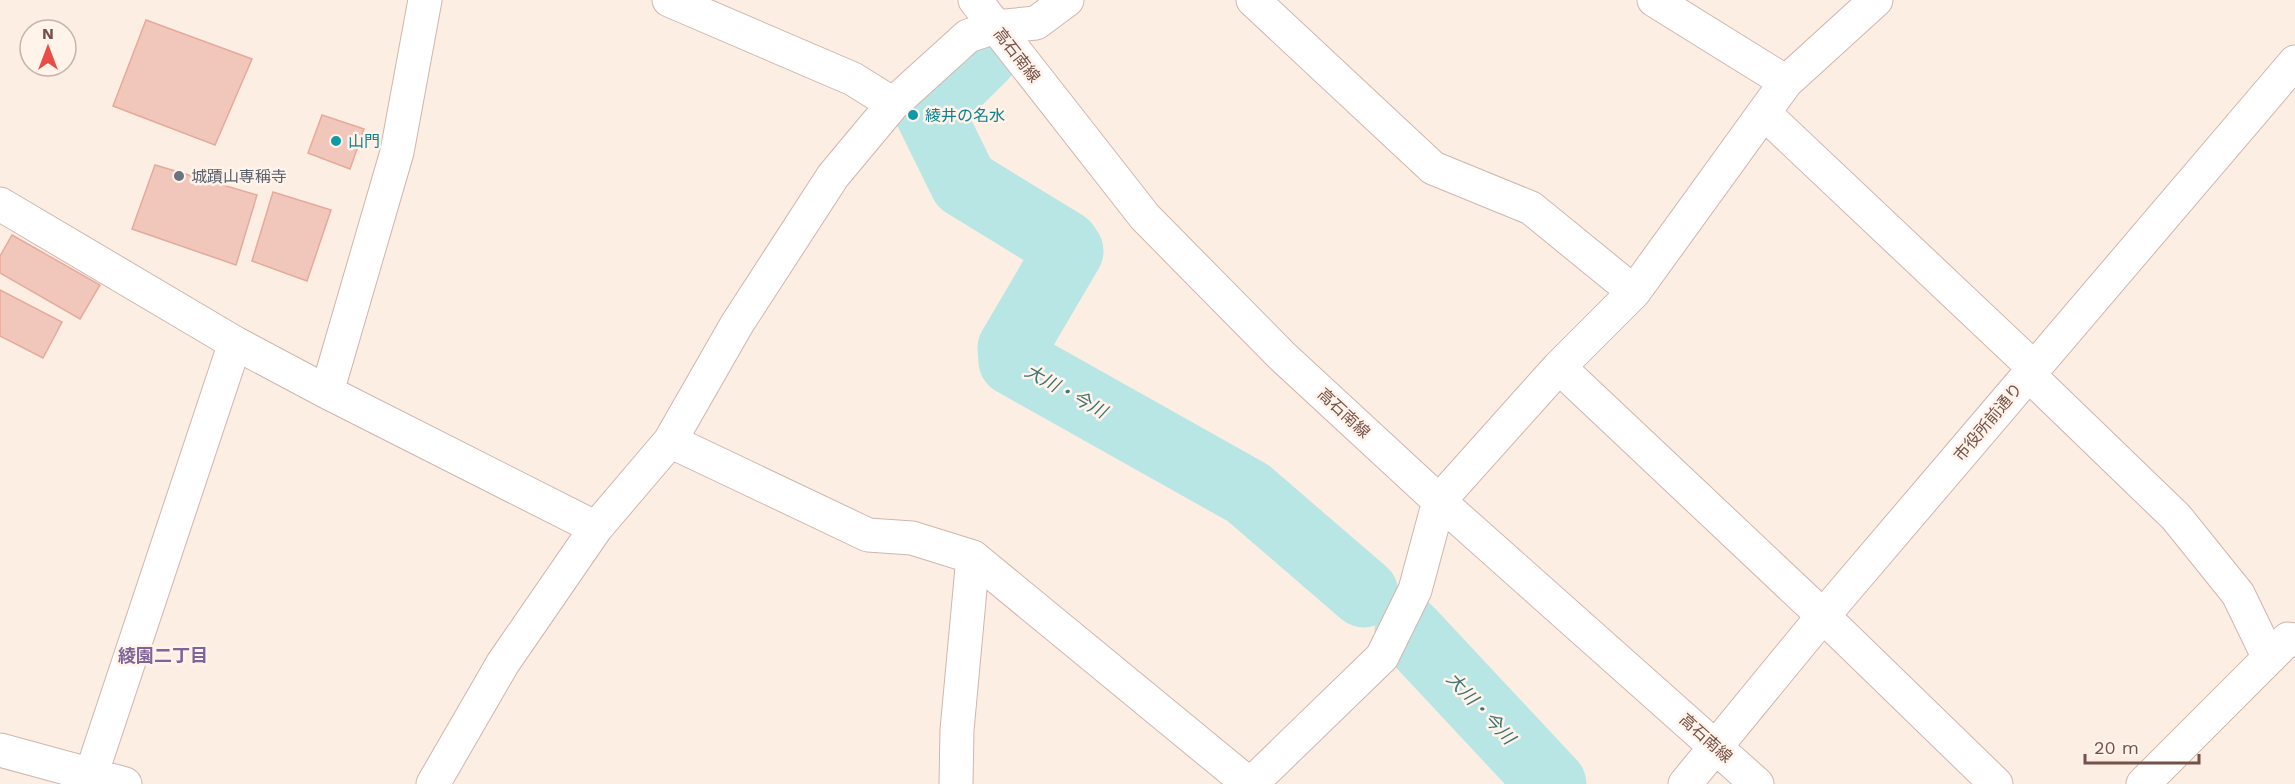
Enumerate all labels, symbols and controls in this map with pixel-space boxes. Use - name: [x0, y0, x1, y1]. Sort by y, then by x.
- north arrow: [18, 18, 78, 78]
- text: N: [42, 24, 54, 43]
- street label: 高石南線: [990, 24, 1044, 86]
- place label: 綾井の名水: [925, 106, 1005, 125]
- marker: 綾井の名水: [906, 108, 920, 122]
- place label: 山門: [348, 132, 380, 151]
- marker: 山門: [329, 134, 343, 148]
- place label: 城蹟山専稱寺: [191, 167, 287, 186]
- marker: 城蹟山専稱寺: [172, 169, 186, 183]
- water label: 大川・今川: [1022, 360, 1112, 423]
- street label: 市役所前通り: [1950, 379, 2026, 465]
- street label: 高石南線: [1314, 384, 1374, 442]
- district label: 綾園二丁目: [118, 645, 208, 666]
- water label: 大川・今川: [1443, 668, 1521, 750]
- street label: 高石南線: [1676, 710, 1736, 766]
- scale bar: [2085, 727, 2199, 765]
- text: 20 m: [2094, 737, 2139, 758]

